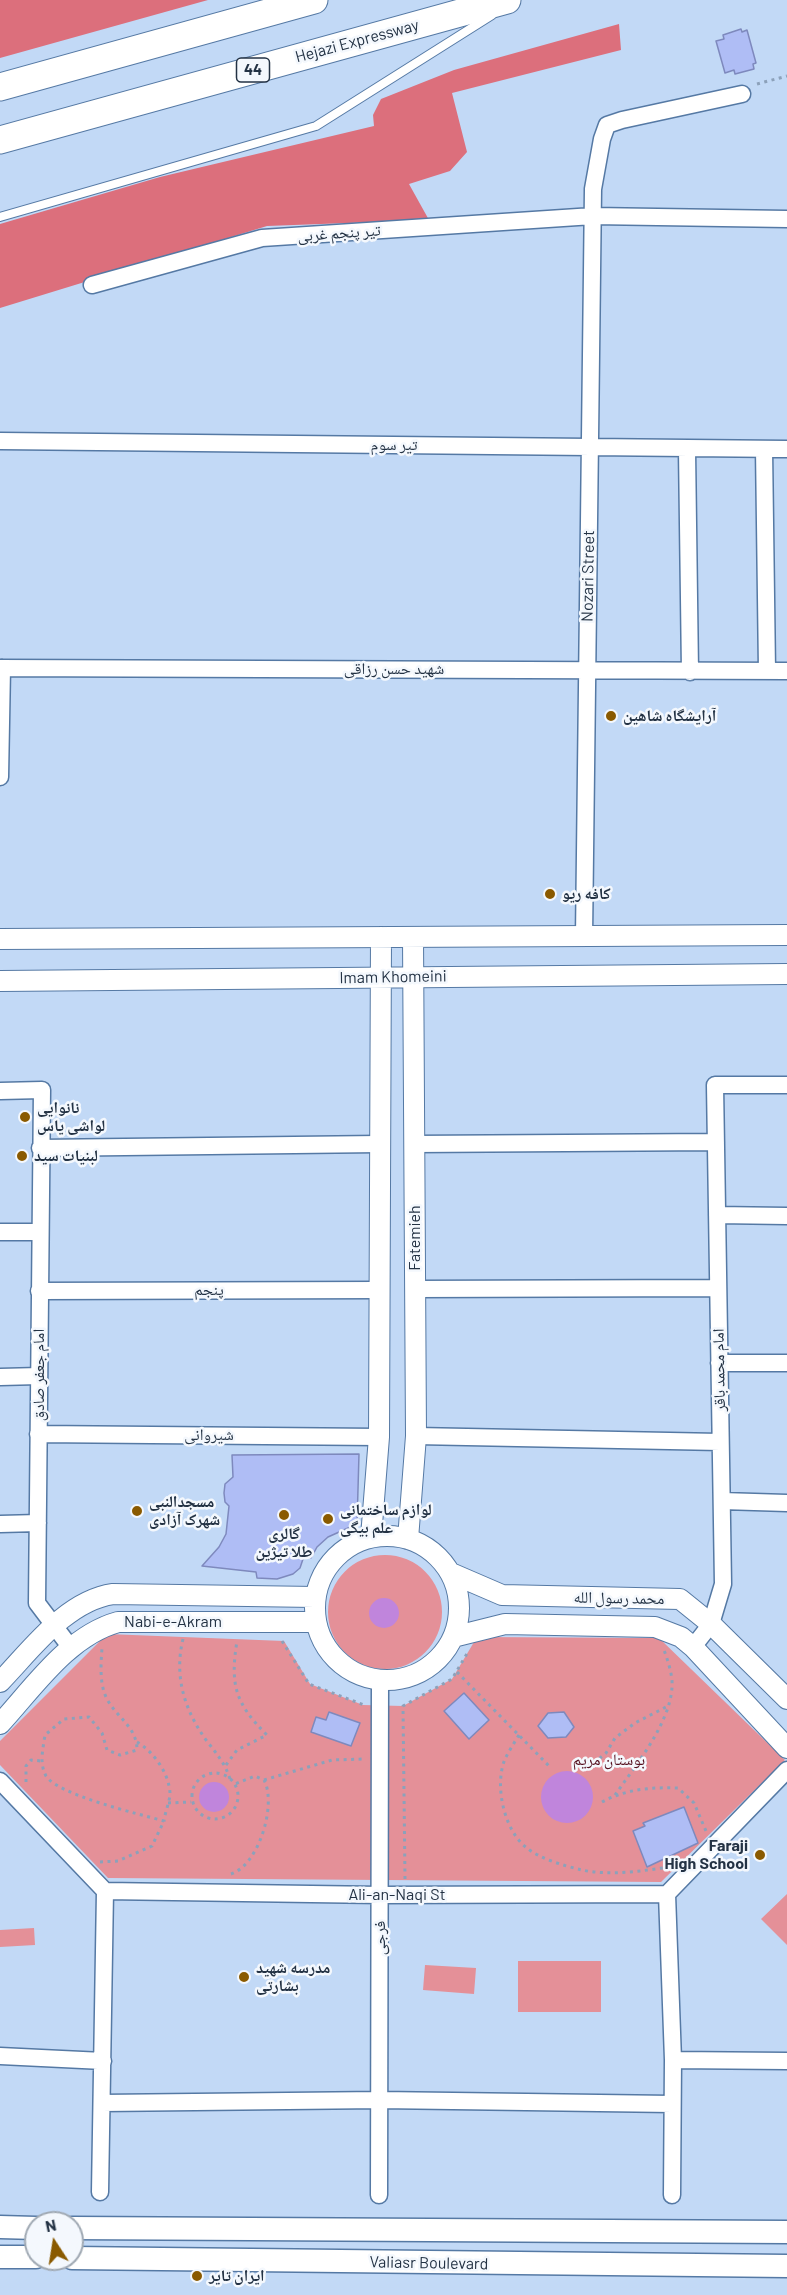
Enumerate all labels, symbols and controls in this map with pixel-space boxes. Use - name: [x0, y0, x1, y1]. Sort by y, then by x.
- street label: Hejazi Expressway: [293, 15, 421, 67]
- road number: 44: [236, 58, 270, 82]
- street label: تیر پنجم غربی: [297, 221, 381, 245]
- street label: تیر سوم: [371, 435, 417, 455]
- street label: Nozari Street: [578, 530, 598, 622]
- street label: شهید حسن رزاقی: [344, 659, 444, 679]
- place label: آرایشگاه شاهین: [623, 706, 716, 726]
- marker: آرایشگاه شاهین: [604, 709, 618, 723]
- place label: کافه ریو: [562, 884, 611, 904]
- marker: کافه ریو: [543, 887, 557, 901]
- street label: Imam Khomeini: [339, 966, 447, 988]
- place label: نانوایی لواشی یاس: [37, 1098, 105, 1136]
- marker: نانوایی لواشی یاس: [18, 1110, 32, 1124]
- place label: لبنیات سید: [34, 1146, 98, 1166]
- marker: لبنیات سید: [15, 1149, 29, 1163]
- street label: Fatemieh: [405, 1205, 425, 1271]
- street label: پنجم: [194, 1280, 224, 1300]
- street label: امام محمد باقر: [709, 1328, 729, 1412]
- street label: امام جعفر صادق: [29, 1329, 49, 1421]
- street label: شیروانی: [184, 1425, 234, 1445]
- place label: مسجدالنبی شهرک آزادی: [149, 1492, 220, 1530]
- place label: لوازم ساختمانی علم بیگی: [340, 1500, 432, 1538]
- marker: مسجدالنبی شهرک آزادی: [130, 1504, 144, 1518]
- marker: گالری طلا تیژین: [277, 1508, 291, 1522]
- marker: لوازم ساختمانی علم بیگی: [321, 1512, 335, 1526]
- place label: گالری طلا تیژین: [255, 1524, 313, 1562]
- street label: محمد رسول الله: [574, 1588, 664, 1608]
- street label: Nabi-e-Akram: [124, 1612, 222, 1632]
- park label: بوستان مریم: [573, 1750, 645, 1770]
- place label: Faraji High School: [664, 1836, 748, 1874]
- marker: Faraji High School: [753, 1848, 767, 1862]
- street label: Ali-an-Naqi St: [348, 1885, 446, 1905]
- street label: فرجی: [370, 1921, 390, 1955]
- place label: مدرسه شهید بشارتی: [256, 1958, 330, 1996]
- marker: مدرسه شهید بشارتی: [237, 1970, 251, 1984]
- north arrow: [24, 2211, 84, 2271]
- text: N: [43, 2214, 58, 2235]
- street label: Valiasr Boulevard: [369, 2252, 489, 2274]
- place label: ایران تایر: [209, 2266, 265, 2286]
- marker: ایران تایر: [190, 2269, 204, 2283]

